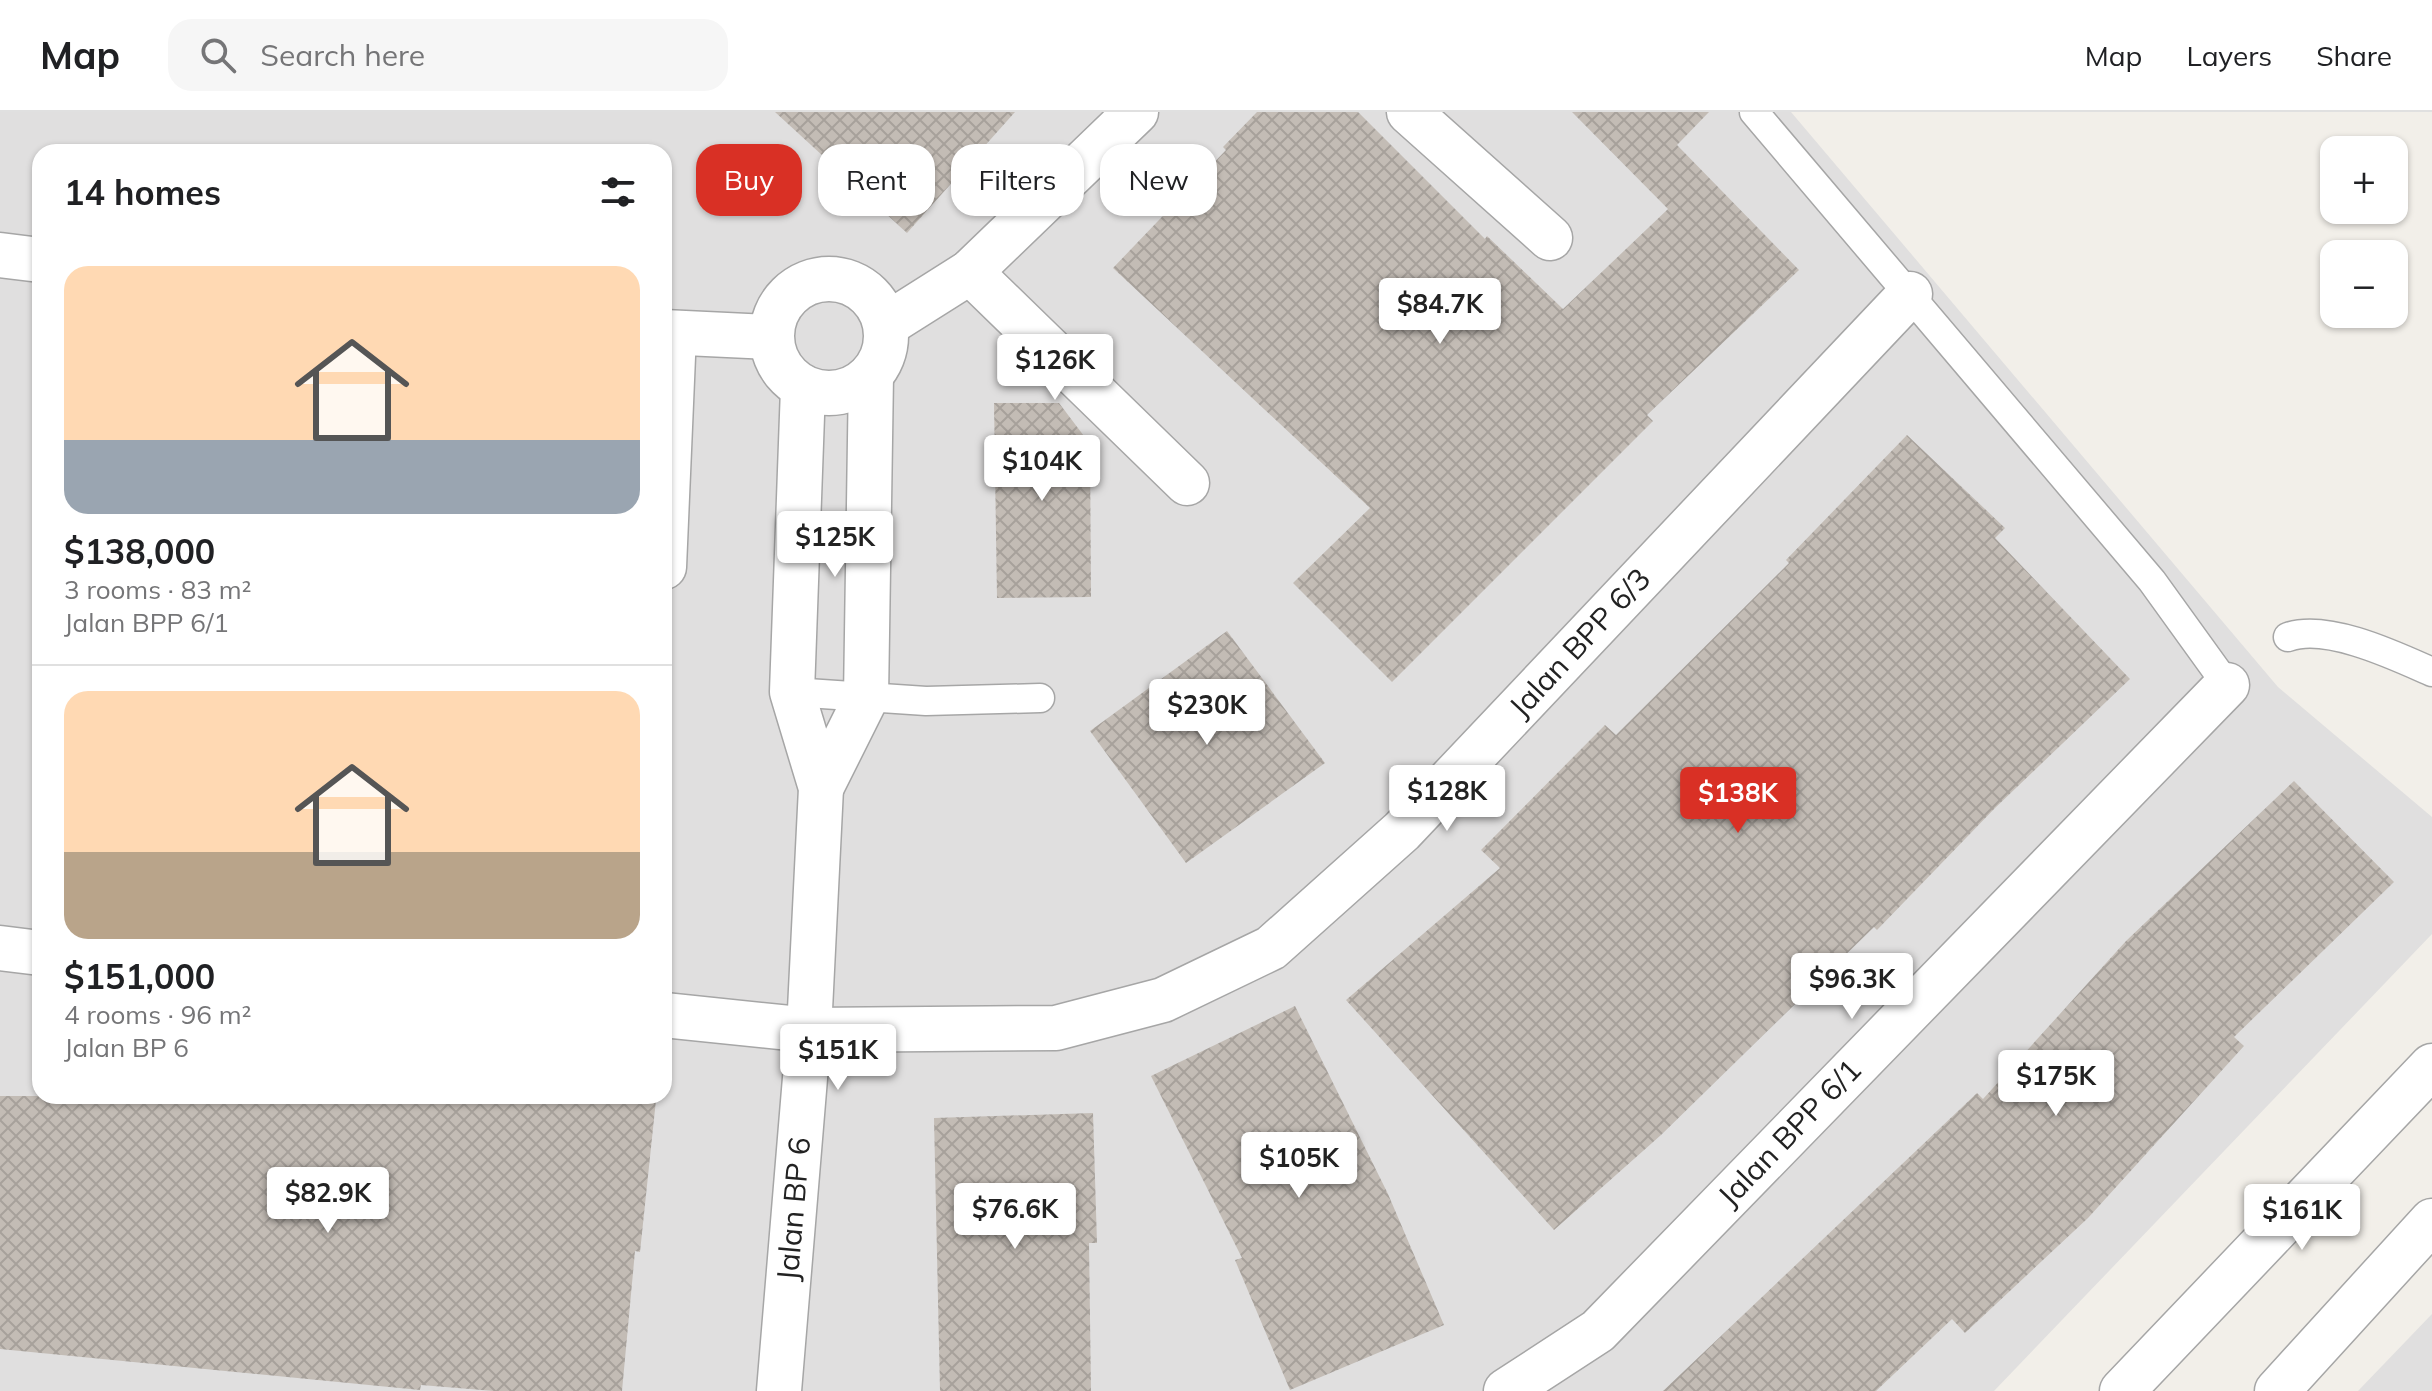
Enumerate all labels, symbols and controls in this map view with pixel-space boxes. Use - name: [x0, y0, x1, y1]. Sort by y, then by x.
- search box: [168, 19, 728, 91]
- text: Map: [40, 31, 120, 79]
- icon: search: [196, 33, 240, 77]
- text: Search here: [260, 36, 425, 74]
- text: Map: [2085, 38, 2142, 73]
- text: Layers: [2186, 38, 2272, 73]
- text: Share: [2316, 38, 2392, 73]
- map controls: [2320, 136, 2408, 328]
- button: +: [2320, 136, 2408, 224]
- chip: Buy: [696, 144, 802, 216]
- chip: Rent: [818, 144, 935, 216]
- chip: Filters: [951, 144, 1084, 216]
- chip: New: [1100, 144, 1217, 216]
- icon: filters: [596, 170, 640, 214]
- text: 14 homes: [64, 171, 221, 214]
- button: −: [2320, 240, 2408, 328]
- pin: $84.7K: [1375, 278, 1505, 346]
- text: $84.7K: [1397, 287, 1483, 320]
- icon: home: [280, 318, 424, 462]
- pin: $126K: [999, 334, 1111, 402]
- text: $126K: [1015, 343, 1095, 376]
- pin: $104K: [986, 435, 1098, 503]
- text: $104K: [1002, 444, 1082, 477]
- pin: $125K: [779, 511, 891, 579]
- text: $125K: [795, 520, 875, 553]
- text: $138,000: [64, 530, 215, 573]
- street label: Jalan BPP 6/3: [1500, 560, 1658, 725]
- text: 3 rooms · 83 m²: [64, 573, 251, 606]
- text: Jalan BPP 6/1: [64, 606, 229, 639]
- pin: $230K: [1151, 679, 1263, 747]
- text: $230K: [1167, 688, 1247, 721]
- icon: home: [280, 743, 424, 887]
- pin: $128K: [1391, 765, 1503, 833]
- pin: $138K: [1682, 767, 1794, 835]
- text: $128K: [1407, 774, 1487, 807]
- text: $138K: [1698, 776, 1778, 809]
- pin: $96.3K: [1787, 953, 1917, 1021]
- text: $151,000: [64, 955, 215, 998]
- text: $96.3K: [1809, 962, 1895, 995]
- text: 4 rooms · 96 m²: [64, 998, 251, 1031]
- pin: $151K: [782, 1024, 894, 1092]
- text: Jalan BP 6: [64, 1031, 189, 1064]
- text: $151K: [798, 1033, 878, 1066]
- pin: $175K: [2000, 1050, 2112, 1118]
- street label: Jalan BPP 6/1: [1710, 1051, 1869, 1214]
- text: $175K: [2016, 1059, 2096, 1092]
- pin: $105K: [1243, 1132, 1355, 1200]
- street label: Jalan BP 6: [768, 1135, 818, 1282]
- text: $105K: [1259, 1141, 1339, 1174]
- pin: $82.9K: [263, 1167, 393, 1235]
- text: $82.9K: [285, 1176, 371, 1209]
- pin: $76.6K: [950, 1183, 1080, 1251]
- pin: $161K: [2246, 1184, 2358, 1252]
- text: $76.6K: [972, 1192, 1058, 1225]
- text: $161K: [2262, 1193, 2342, 1226]

